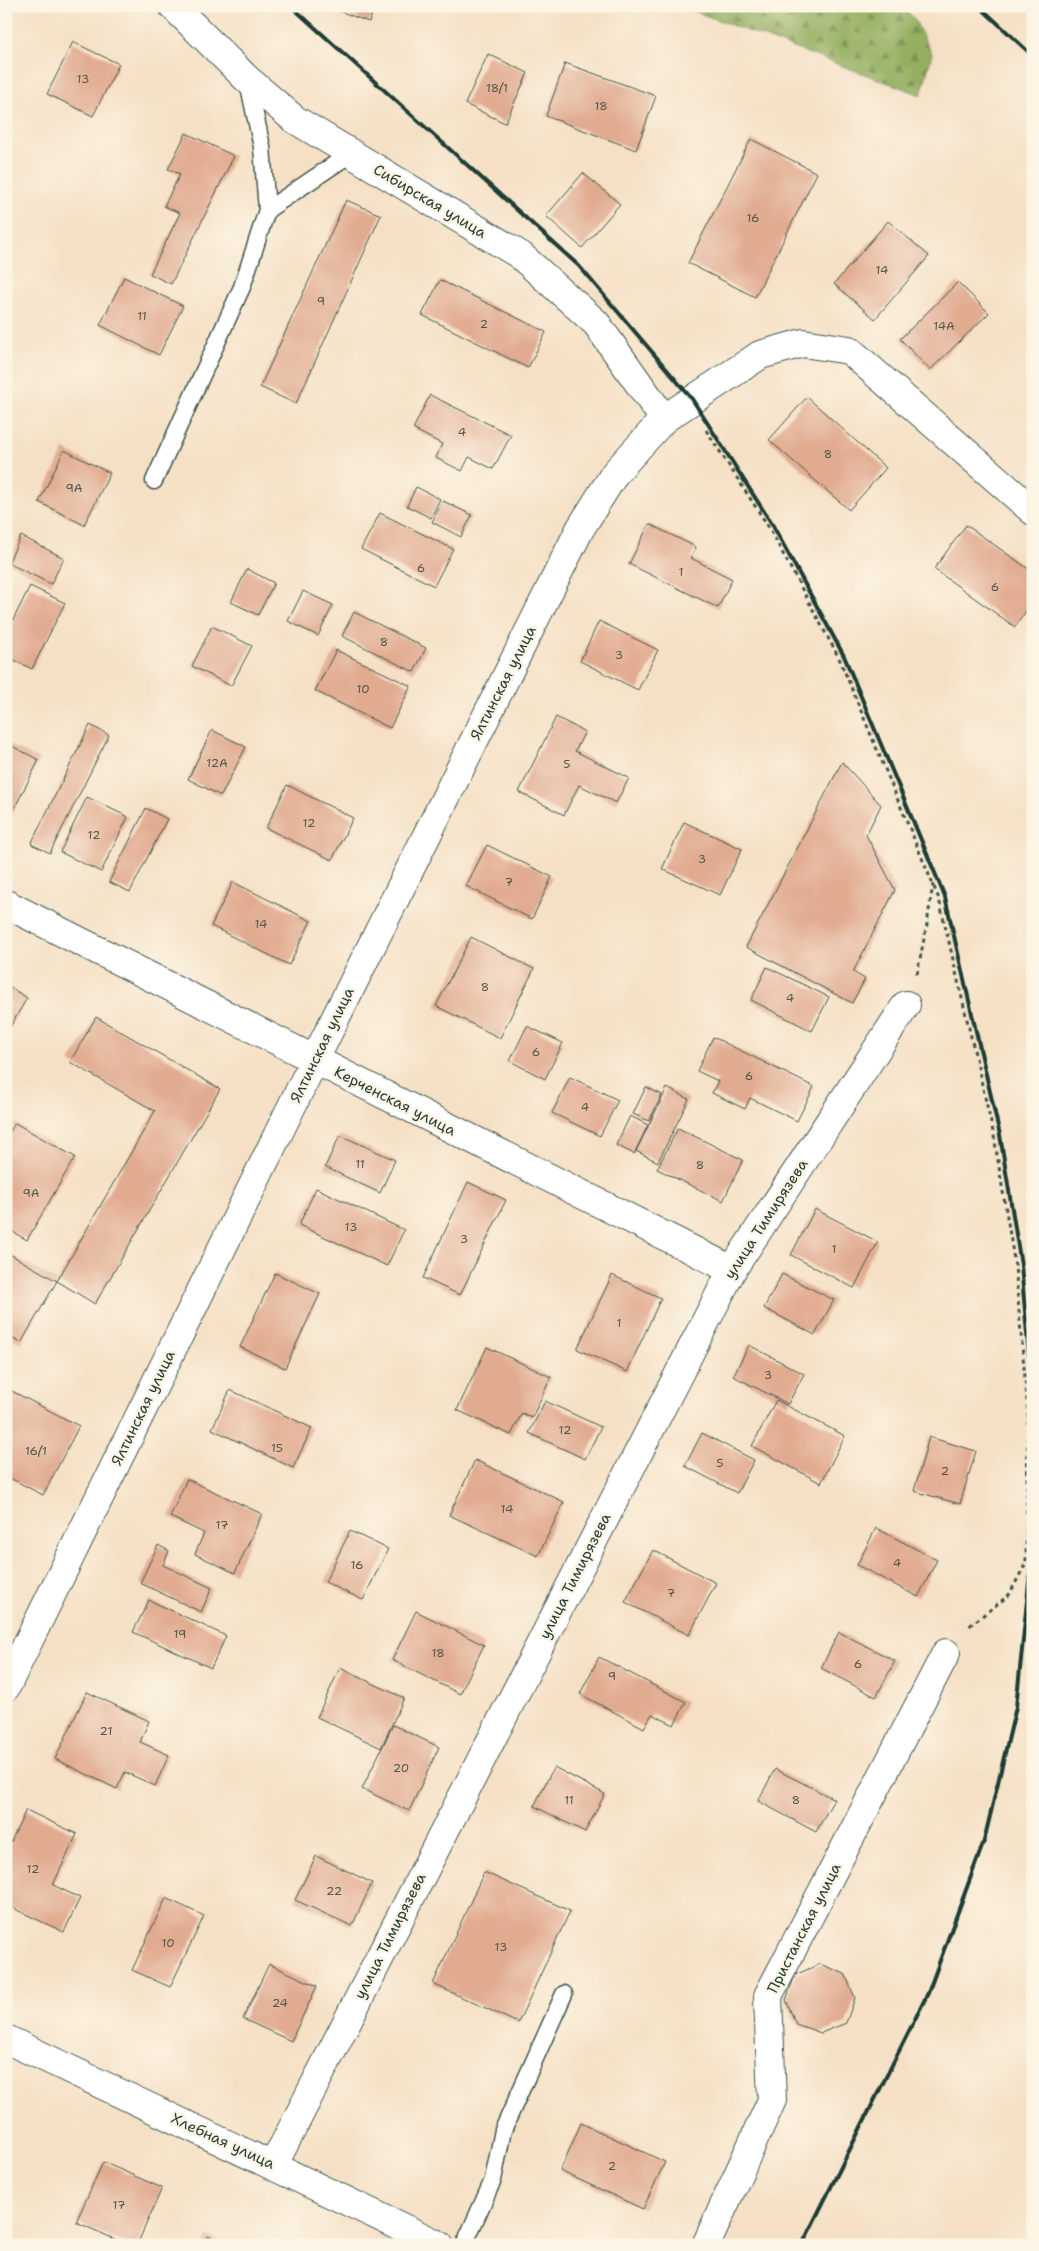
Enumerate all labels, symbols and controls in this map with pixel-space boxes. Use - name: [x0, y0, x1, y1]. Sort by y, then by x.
- house number: 13: [77, 71, 89, 87]
- house number: 18/1: [486, 80, 508, 96]
- house number: 18: [594, 98, 608, 114]
- street label: Сибирская улица: [370, 159, 491, 243]
- house number: 16: [746, 210, 760, 226]
- house number: 14: [876, 262, 888, 278]
- house number: 9: [317, 293, 325, 309]
- house number: 11: [137, 308, 147, 324]
- house number: 2: [480, 316, 488, 332]
- house number: 14А: [933, 318, 955, 334]
- house number: 4: [458, 424, 466, 440]
- house number: 8: [824, 446, 832, 462]
- house number: 9А: [65, 480, 83, 496]
- house number: 6: [417, 560, 425, 576]
- house number: 1: [678, 564, 684, 580]
- house number: 6: [991, 579, 999, 595]
- street label: Ялтинская улица: [466, 622, 541, 744]
- house number: 8: [380, 634, 388, 650]
- house number: 3: [615, 647, 623, 663]
- house number: 10: [356, 681, 370, 697]
- house number: 12А: [206, 755, 228, 771]
- house number: 5: [563, 756, 571, 772]
- house number: 12: [303, 815, 315, 831]
- house number: 12: [88, 827, 100, 843]
- house number: 3: [698, 851, 706, 867]
- house number: 7: [505, 874, 513, 890]
- house number: 14: [255, 916, 267, 932]
- house number: 8: [481, 979, 489, 995]
- street label: Ялтинская улица: [285, 983, 359, 1106]
- house number: 4: [786, 990, 794, 1006]
- house number: 6: [532, 1044, 540, 1060]
- street label: Керченская улица: [331, 1062, 460, 1141]
- house number: 6: [745, 1068, 753, 1084]
- house number: 4: [581, 1099, 589, 1115]
- street label: улица Тимирязева: [720, 1155, 813, 1283]
- house number: 11: [355, 1156, 365, 1172]
- house number: 8: [696, 1157, 704, 1173]
- house number: 9А: [22, 1185, 40, 1201]
- house number: 13: [345, 1219, 357, 1235]
- house number: 3: [460, 1231, 468, 1247]
- house number: 1: [831, 1241, 837, 1257]
- house number: 1: [616, 1315, 622, 1331]
- street label: Ялтинская улица: [106, 1346, 180, 1469]
- house number: 3: [764, 1367, 772, 1383]
- house number: 12: [559, 1422, 571, 1438]
- house number: 15: [271, 1440, 283, 1456]
- house number: 16/1: [25, 1443, 47, 1459]
- house number: 5: [716, 1455, 724, 1471]
- house number: 2: [941, 1463, 949, 1479]
- house number: 14: [501, 1501, 513, 1517]
- street label: улица Тимирязева: [535, 1509, 616, 1642]
- house number: 17: [216, 1517, 228, 1533]
- house number: 4: [893, 1555, 901, 1571]
- house number: 16: [350, 1557, 364, 1573]
- house number: 7: [667, 1585, 675, 1601]
- house number: 19: [174, 1626, 186, 1642]
- house number: 18: [431, 1645, 445, 1661]
- house number: 6: [854, 1656, 862, 1672]
- house number: 9: [608, 1668, 616, 1684]
- house number: 21: [100, 1723, 112, 1739]
- house number: 20: [393, 1760, 409, 1776]
- house number: 11: [564, 1792, 574, 1808]
- house number: 8: [792, 1792, 800, 1808]
- street label: Пристанская улица: [763, 1859, 846, 1996]
- house number: 12: [27, 1861, 39, 1877]
- street label: улица Тимирязева: [350, 1869, 431, 2002]
- house number: 22: [326, 1883, 342, 1899]
- house number: 10: [161, 1935, 175, 1951]
- house number: 13: [495, 1939, 507, 1955]
- house number: 24: [272, 1995, 288, 2011]
- street label: Хлебная улица: [168, 2108, 279, 2174]
- house number: 2: [608, 2158, 616, 2174]
- house number: 17: [113, 2197, 125, 2213]

